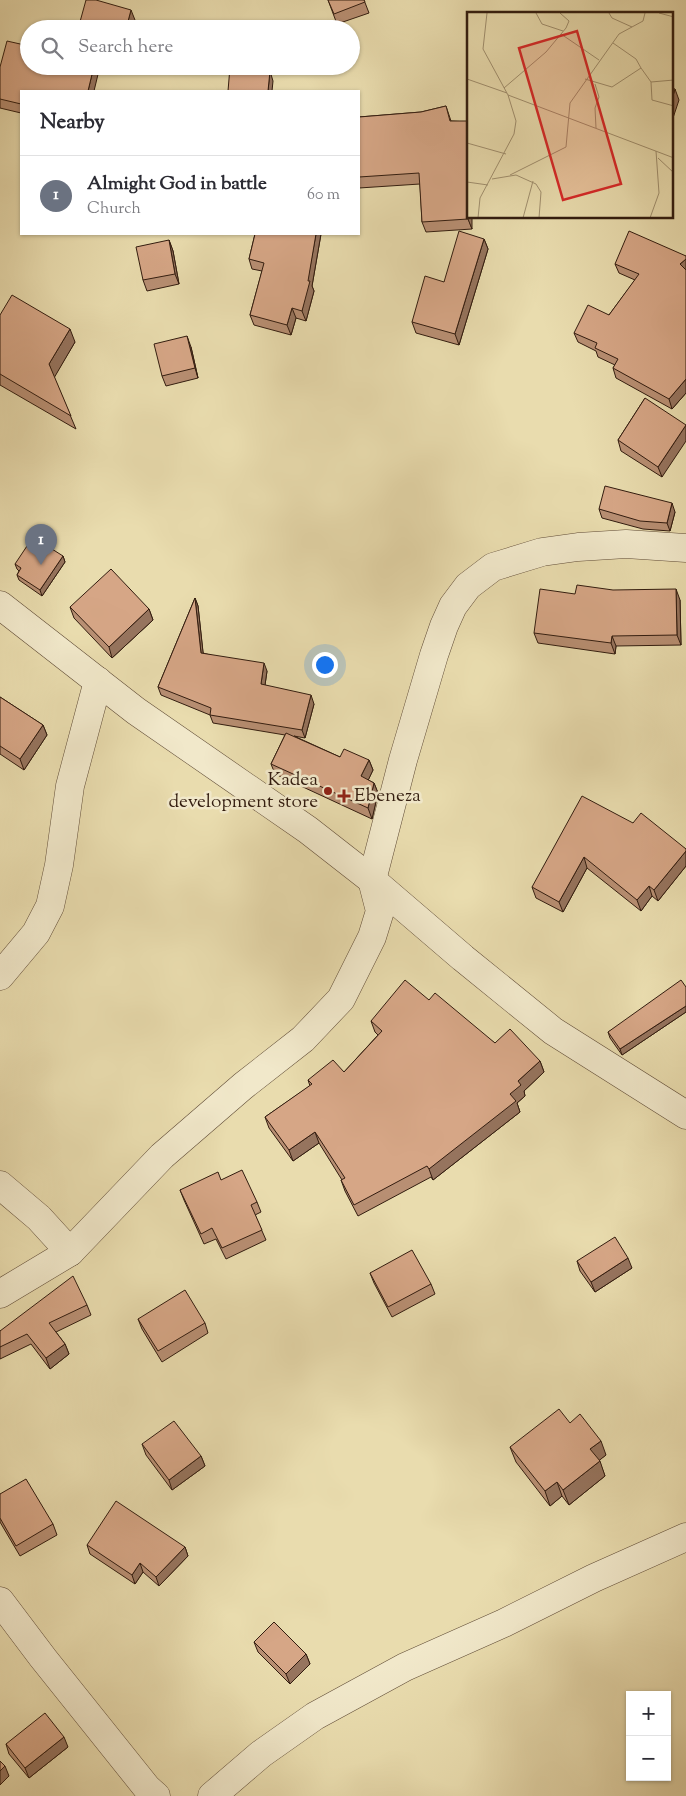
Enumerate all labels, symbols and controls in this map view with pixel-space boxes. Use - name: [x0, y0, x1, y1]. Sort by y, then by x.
- inset map: [467, 12, 674, 219]
- search box: [20, 20, 360, 75]
- icon: search: [38, 34, 66, 62]
- text: Search here: [78, 34, 173, 61]
- text: Nearby: [40, 108, 105, 138]
- text: Almight God in battle: [87, 171, 267, 198]
- text: 1: [53, 184, 59, 207]
- text: 60 m: [307, 184, 340, 207]
- text: Church: [87, 198, 141, 221]
- pin: 1: [25, 524, 57, 565]
- your location: [312, 652, 338, 678]
- place label: Kadea development store: [169, 767, 318, 816]
- place label: Ebeneza: [354, 783, 421, 810]
- marker: Kadea development store: [322, 785, 334, 797]
- marker: Ebeneza: [338, 790, 350, 802]
- map controls: [626, 1691, 671, 1781]
- button: +: [626, 1691, 671, 1736]
- button: −: [626, 1736, 671, 1781]

